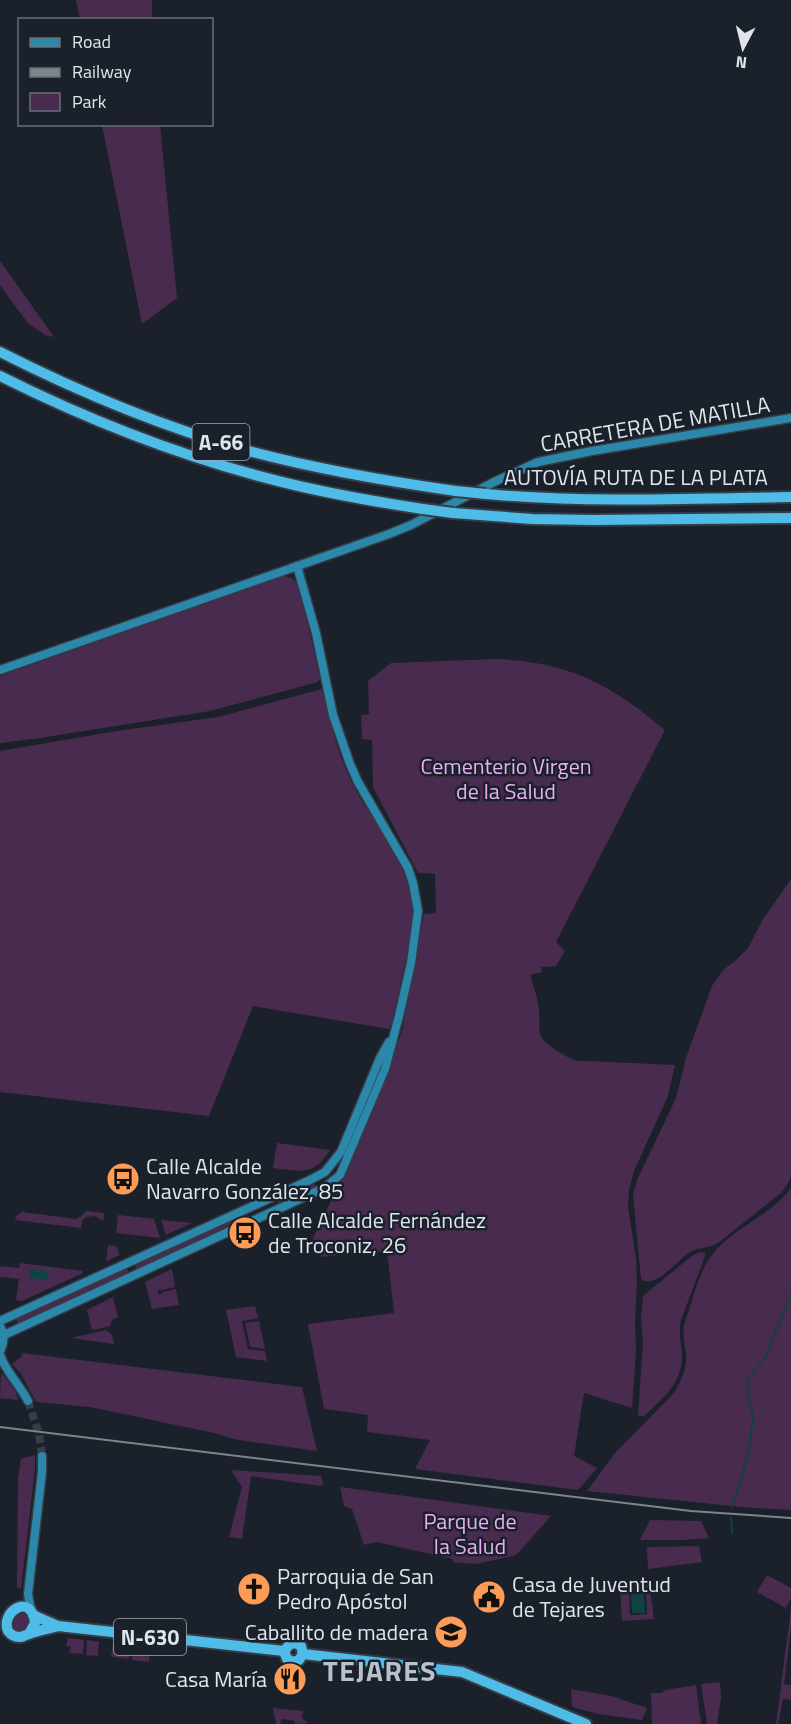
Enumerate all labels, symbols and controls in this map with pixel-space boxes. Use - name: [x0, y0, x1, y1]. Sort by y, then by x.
- legend: [18, 18, 213, 126]
- north arrow: [713, 18, 773, 78]
- text: Road: [72, 28, 111, 55]
- text: N: [734, 50, 748, 75]
- text: Railway: [72, 58, 132, 85]
- text: Park: [72, 88, 107, 115]
- street label: CARRETERA DE MATILLA: [538, 387, 772, 461]
- road number: A-66: [192, 424, 250, 460]
- street label: AUTOVÍA RUTA DE LA PLATA: [504, 460, 768, 494]
- park label: Cementerio Virgen de la Salud: [420, 749, 592, 808]
- place label: Calle Alcalde Navarro González, 85: [146, 1149, 343, 1208]
- bus stop icon: Calle Alcalde Navarro González, 85: [105, 1161, 141, 1197]
- place label: Calle Alcalde Fernández de Troconiz, 26: [268, 1203, 486, 1262]
- bus stop icon: Calle Alcalde Fernández de Troconiz, 26: [227, 1215, 263, 1251]
- park label: Parque de la Salud: [423, 1504, 517, 1563]
- place label: Parroquia de San Pedro Apóstol: [277, 1559, 434, 1618]
- place label: Casa de Juventud de Tejares: [512, 1567, 671, 1626]
- church icon: Parroquia de San Pedro Apóstol: [236, 1571, 272, 1607]
- public building icon: Casa de Juventud de Tejares: [471, 1579, 507, 1615]
- school or university icon: Caballito de madera: [433, 1614, 469, 1650]
- place label: Caballito de madera: [245, 1615, 428, 1649]
- road number: N-630: [114, 1619, 186, 1655]
- district label: TEJARES: [323, 1649, 437, 1692]
- restaurant icon: Casa María: [272, 1661, 308, 1697]
- place label: Casa María: [165, 1662, 267, 1696]

